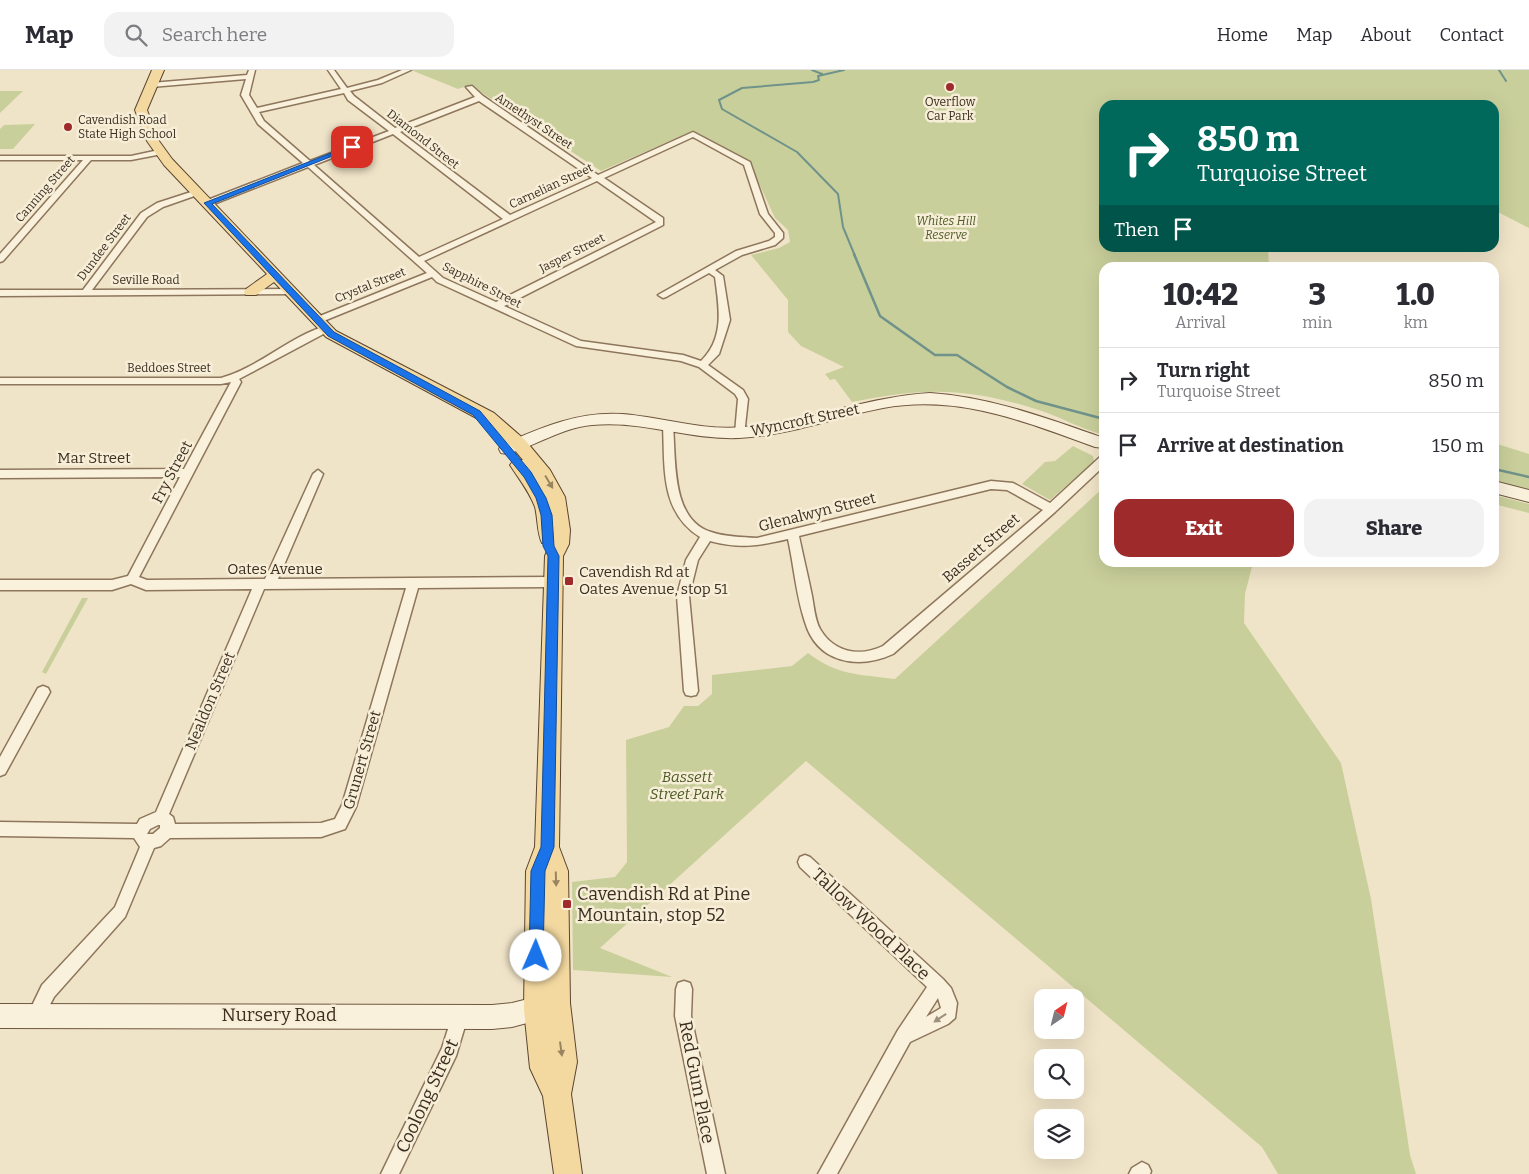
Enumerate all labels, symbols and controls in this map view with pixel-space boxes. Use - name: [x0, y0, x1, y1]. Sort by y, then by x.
- search box: [104, 12, 454, 57]
- text: Map: [25, 21, 74, 49]
- icon: search: [122, 21, 150, 49]
- text: Search here: [162, 23, 267, 46]
- text: Home: [1217, 24, 1268, 46]
- text: Map: [1296, 24, 1332, 46]
- text: About: [1360, 24, 1411, 46]
- text: Contact: [1439, 24, 1504, 46]
- marker: Overflow Car Park: [944, 81, 956, 93]
- street label: Amethyst Street: [493, 90, 576, 152]
- place label: Overflow Car Park: [925, 95, 976, 123]
- street label: Diamond Street: [384, 106, 462, 172]
- place label: Cavendish Road State High School: [78, 113, 177, 141]
- text: 850 m: [1197, 118, 1299, 160]
- icon: right: [1114, 120, 1179, 185]
- marker: Cavendish Road State High School: [62, 121, 74, 133]
- pin: [331, 126, 373, 168]
- icon: arrive: [338, 133, 366, 161]
- street label: Canning Street: [12, 152, 78, 225]
- street label: Carnelian Street: [507, 160, 596, 212]
- text: Turquoise Street: [1197, 160, 1367, 187]
- street label: Dundee Street: [74, 210, 134, 283]
- park label: Whites Hill Reserve: [916, 214, 976, 242]
- icon: arrive: [1169, 215, 1197, 243]
- text: Then: [1114, 218, 1159, 241]
- street label: Jasper Street: [536, 230, 608, 276]
- street label: Sapphire Street: [440, 259, 524, 311]
- street label: Crystal Street: [333, 264, 408, 306]
- street label: Seville Road: [112, 273, 180, 287]
- text: 10:42: [1163, 277, 1238, 313]
- text: 3: [1309, 277, 1326, 313]
- text: 1.0: [1396, 277, 1435, 313]
- text: Arrival: [1175, 313, 1226, 332]
- text: min: [1302, 313, 1332, 332]
- text: km: [1404, 313, 1428, 332]
- text: Turn right: [1157, 359, 1250, 382]
- street label: Beddoes Street: [127, 361, 212, 375]
- icon: right: [1114, 366, 1142, 394]
- text: 850 m: [1428, 369, 1484, 392]
- text: Turquoise Street: [1157, 382, 1281, 401]
- street label: Wyncroft Street: [749, 400, 861, 440]
- icon: arrive: [1114, 431, 1142, 459]
- text: Arrive at destination: [1157, 434, 1344, 457]
- text: 150 m: [1432, 434, 1484, 457]
- street label: Fry Street: [148, 437, 196, 506]
- street label: Mar Street: [57, 449, 131, 467]
- one-way arrow: [544, 476, 553, 489]
- street label: Glenalwyn Street: [757, 489, 878, 535]
- button: Exit: [1114, 499, 1294, 557]
- button: Share: [1304, 499, 1484, 557]
- street label: Bassett Street: [939, 509, 1024, 586]
- street label: Oates Avenue: [227, 560, 323, 578]
- place label: Cavendish Rd at Oates Avenue, stop 51: [579, 563, 728, 598]
- marker: Cavendish Rd at Oates Avenue, stop 51: [563, 575, 575, 587]
- street label: Nealdon Street: [181, 649, 239, 753]
- street label: Grunert Street: [339, 708, 385, 812]
- park label: Bassett Street Park: [650, 768, 725, 803]
- street label: Tallow Wood Place: [807, 863, 935, 985]
- one-way arrow: [552, 871, 560, 887]
- place label: Cavendish Rd at Pine Mountain, stop 52: [577, 883, 750, 926]
- marker: Cavendish Rd at Pine Mountain, stop 52: [561, 898, 573, 910]
- position arrow: [509, 929, 561, 981]
- north arrow: [1034, 989, 1084, 1039]
- map controls: [1034, 989, 1084, 1159]
- street label: Nursery Road: [221, 1004, 337, 1026]
- one-way arrow: [934, 1013, 947, 1023]
- street label: Red Gum Place: [674, 1019, 720, 1145]
- street label: Coolong Street: [391, 1035, 463, 1156]
- one-way arrow: [557, 1041, 565, 1057]
- button: search: [1034, 1049, 1084, 1099]
- button: layers: [1034, 1109, 1084, 1159]

